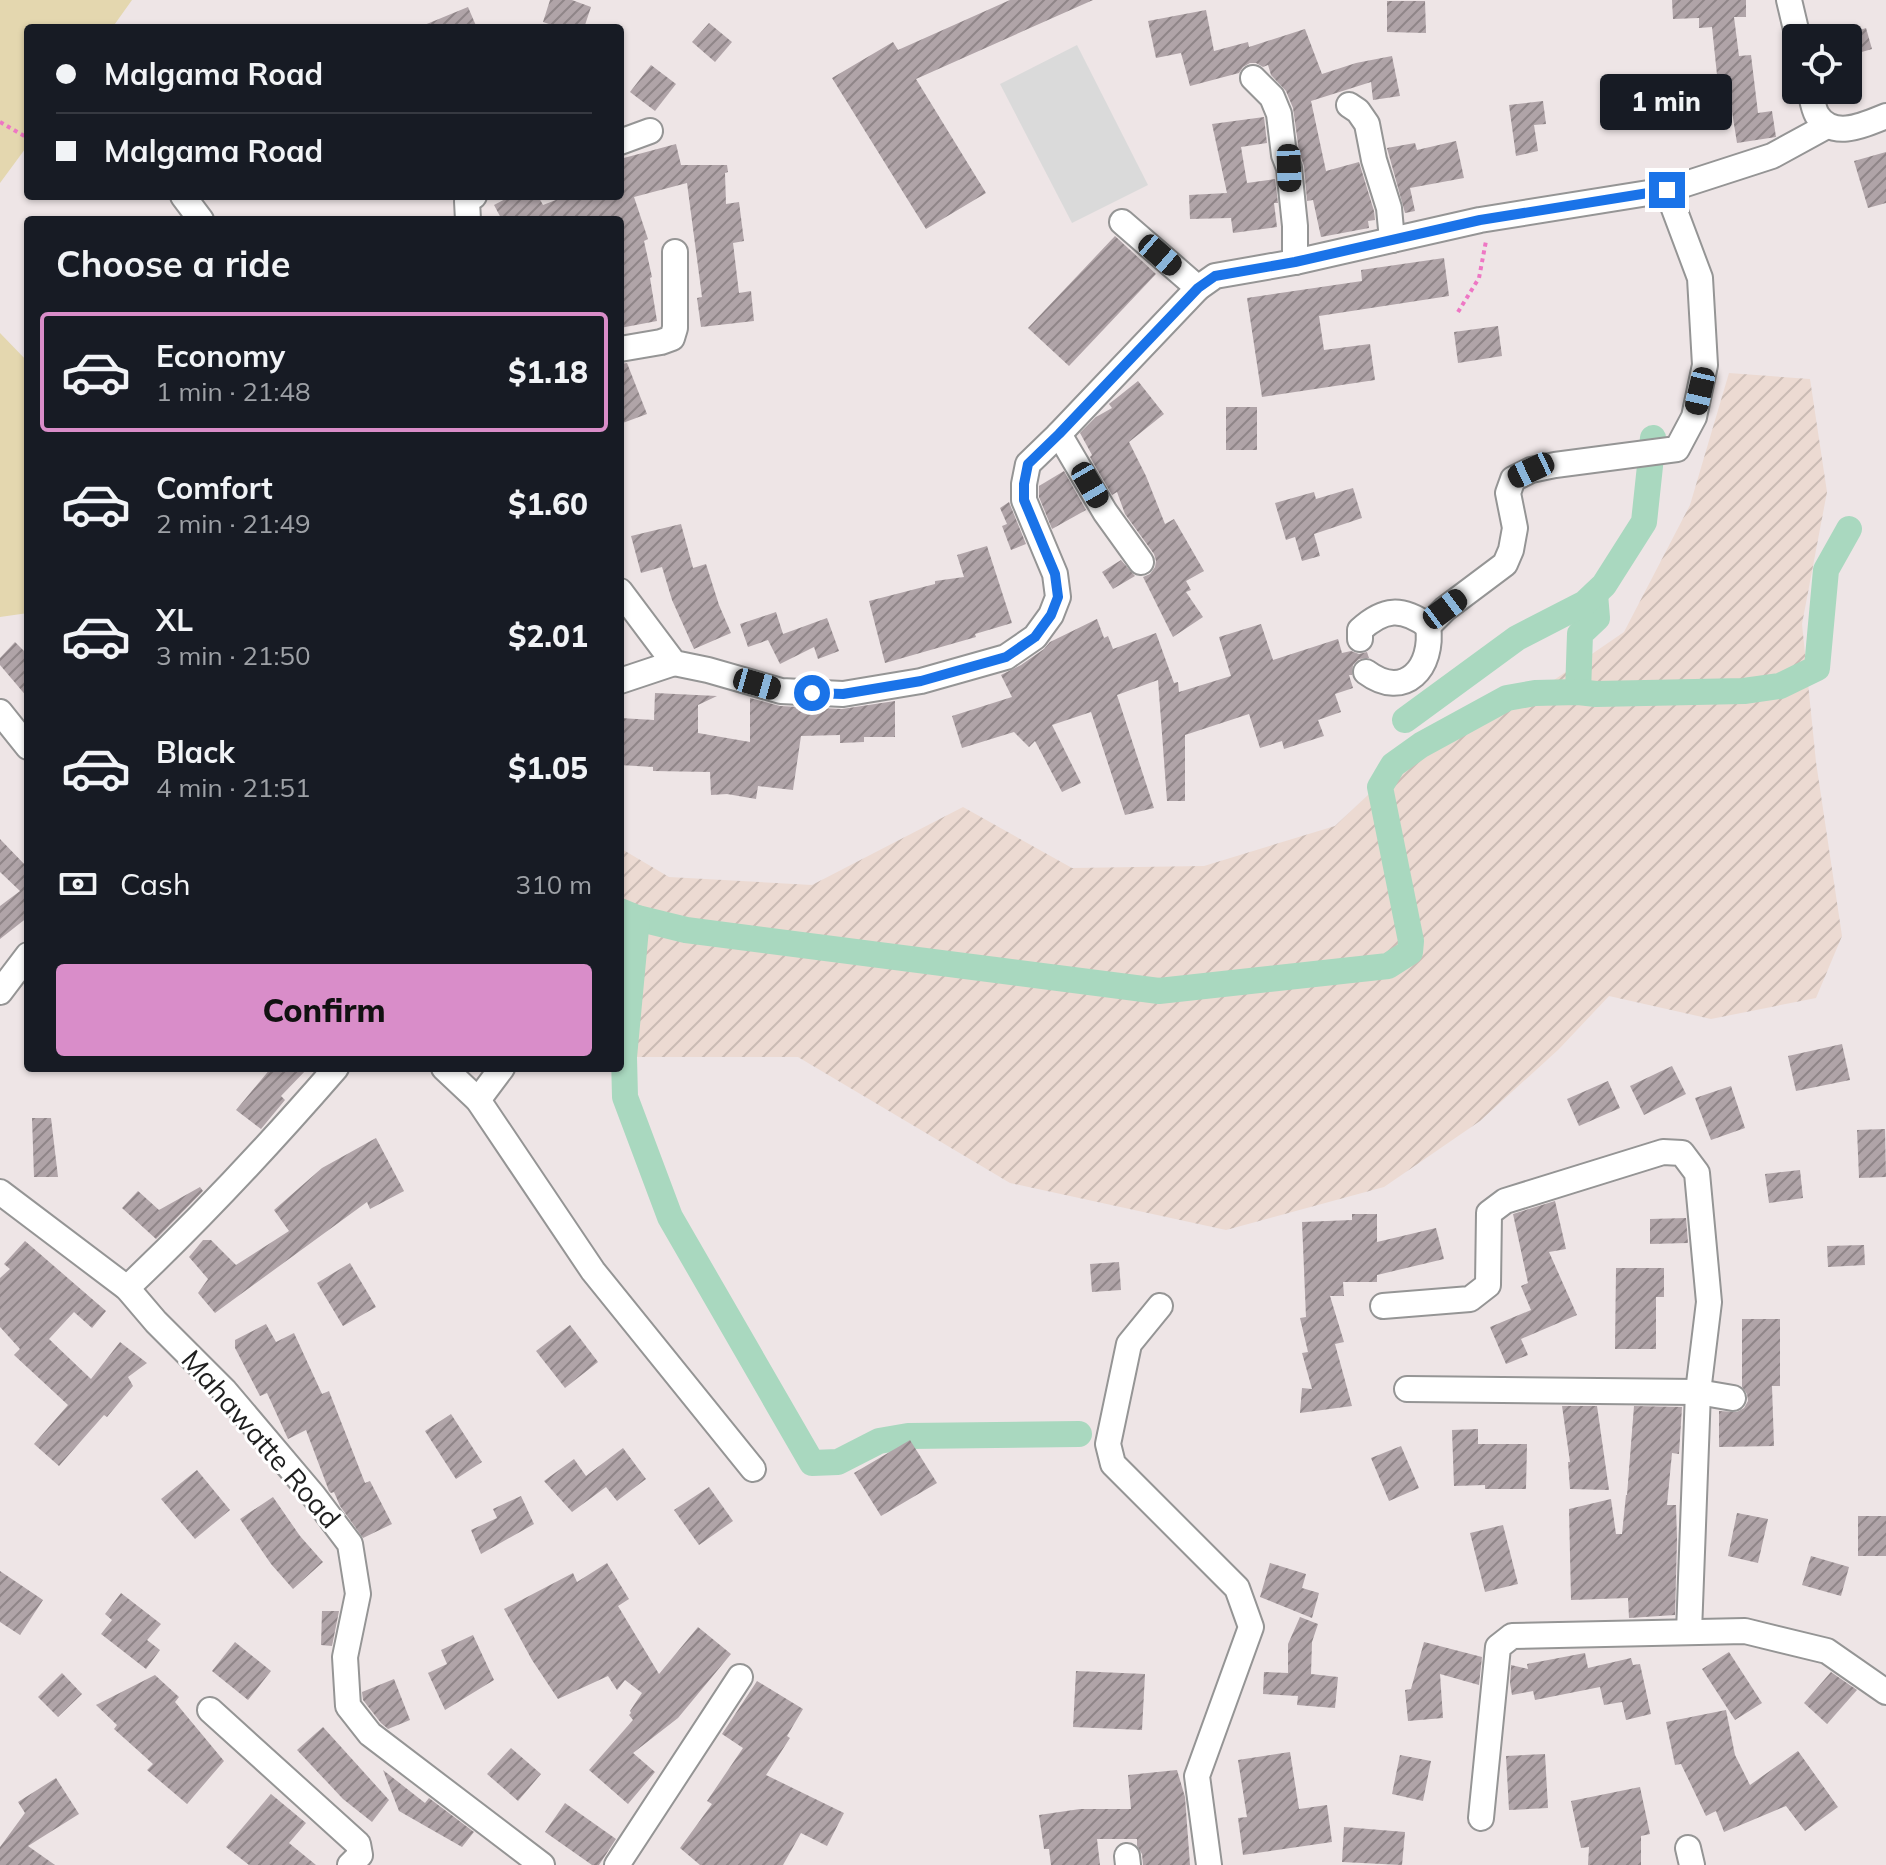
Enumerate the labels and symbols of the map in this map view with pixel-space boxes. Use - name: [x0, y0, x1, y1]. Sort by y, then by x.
- callout: 1 min: [1601, 74, 1733, 130]
- car: [1276, 144, 1302, 192]
- route end: [1649, 172, 1685, 208]
- car: [1134, 230, 1186, 280]
- car: [1683, 365, 1717, 417]
- car: [1504, 449, 1558, 491]
- car: [1068, 458, 1112, 512]
- car: [1419, 585, 1471, 633]
- car: [731, 666, 783, 702]
- route start: [794, 675, 830, 711]
- street label: Mahawatte Road: [174, 1342, 348, 1535]

